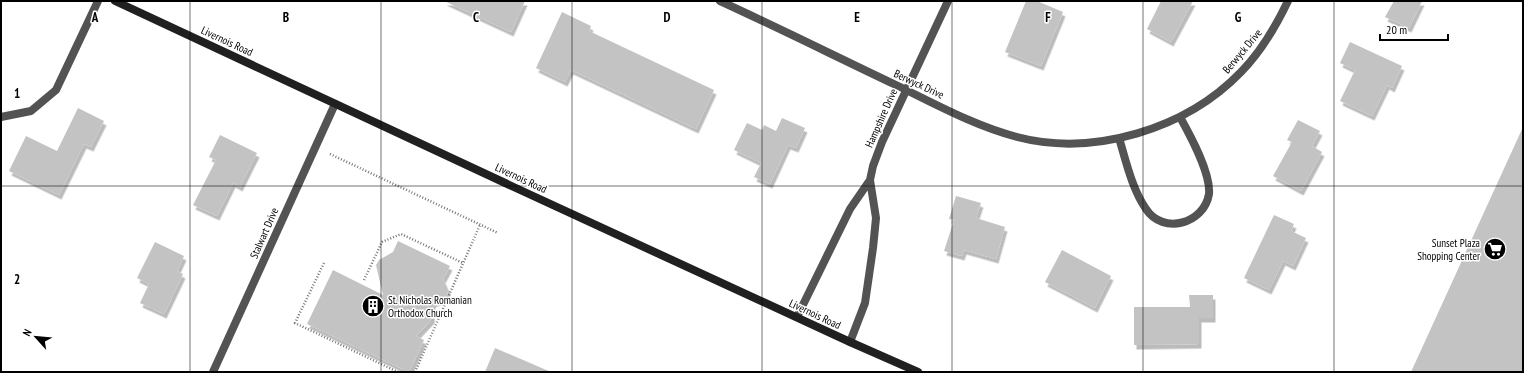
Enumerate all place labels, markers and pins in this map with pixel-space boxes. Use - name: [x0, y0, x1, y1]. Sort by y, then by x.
- place label: Sunset Plaza Shopping Center: [1417, 236, 1480, 263]
- supermarket icon: Sunset Plaza Shopping Center: [1482, 236, 1508, 262]
- building icon: St. Nicholas Romanian Orthodox Church: [360, 293, 386, 319]
- place label: St. Nicholas Romanian Orthodox Church: [388, 293, 472, 320]

